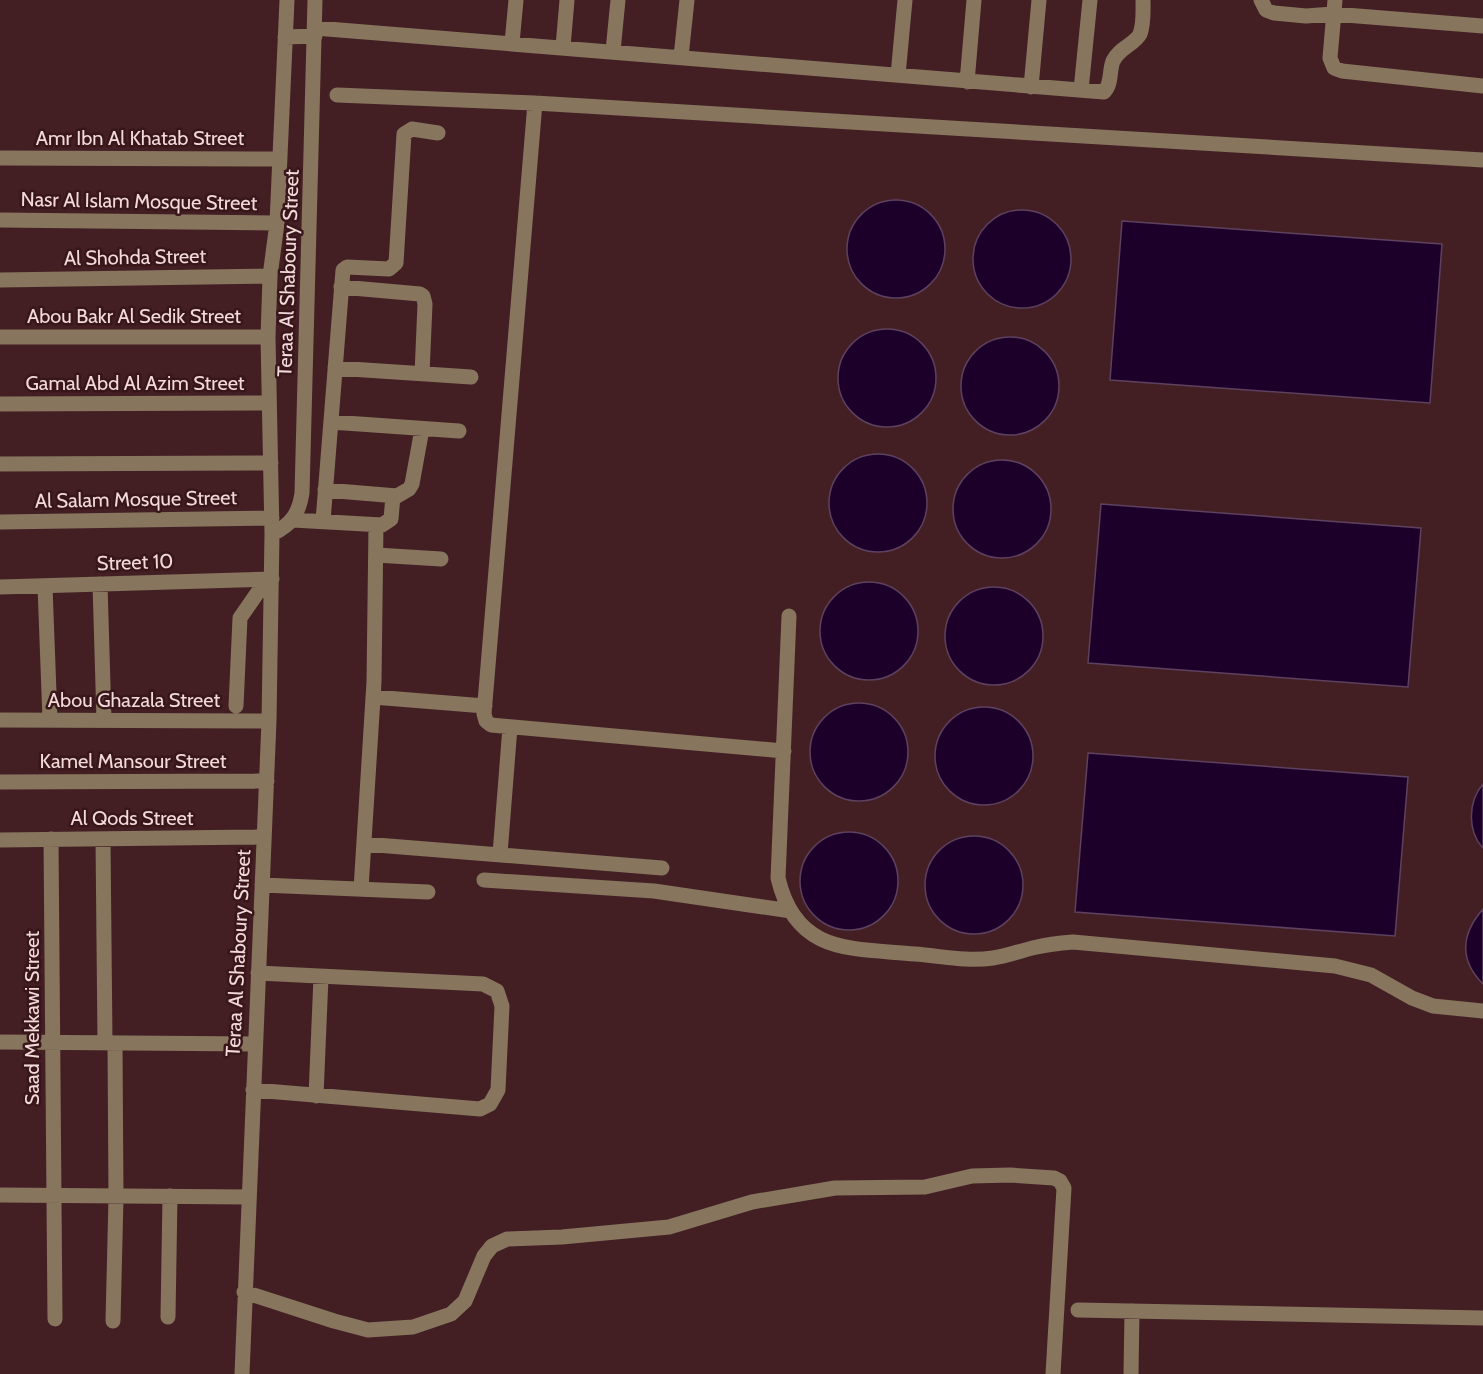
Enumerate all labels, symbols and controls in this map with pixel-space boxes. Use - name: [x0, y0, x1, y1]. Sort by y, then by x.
- street label: Amr Ibn Al Khatab Street: [36, 126, 245, 150]
- street label: Teraa Al Shaboury Street: [272, 169, 304, 377]
- street label: Nasr Al Islam Mosque Street: [21, 187, 258, 215]
- street label: Al Shohda Street: [64, 244, 207, 270]
- street label: Abou Bakr Al Sedik Street: [27, 304, 241, 328]
- street label: Gamal Abd Al Azim Street: [25, 371, 245, 395]
- street label: Al Salam Mosque Street: [35, 485, 237, 513]
- street label: Street 10: [96, 549, 174, 575]
- street label: Abou Ghazala Street: [48, 688, 220, 712]
- street label: Kamel Mansour Street: [40, 749, 227, 773]
- street label: Al Qods Street: [71, 806, 194, 830]
- street label: Teraa Al Shaboury Street: [221, 849, 255, 1057]
- street label: Saad Mekkawi Street: [20, 930, 44, 1105]

